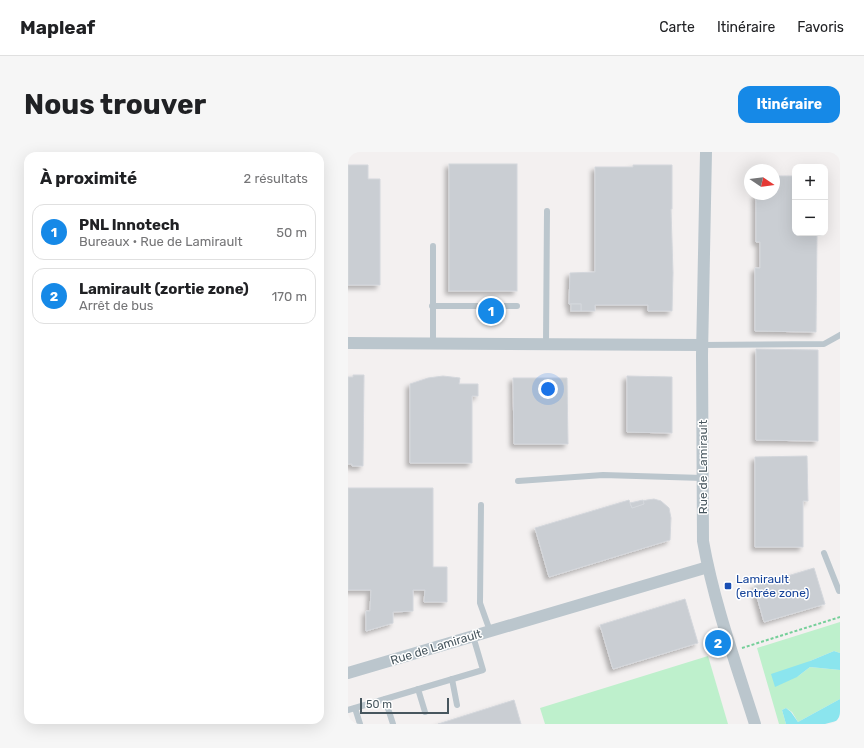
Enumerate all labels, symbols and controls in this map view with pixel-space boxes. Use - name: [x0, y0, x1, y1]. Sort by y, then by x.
- text: Mapleaf: [20, 16, 95, 39]
- text: Carte: [659, 19, 695, 36]
- text: Itinéraire: [717, 19, 775, 36]
- text: Favoris: [797, 19, 844, 36]
- button: Itinéraire: [738, 86, 840, 123]
- text: Nous trouver: [24, 88, 206, 121]
- north arrow: [744, 164, 780, 200]
- map controls: [792, 164, 828, 236]
- button: +: [792, 164, 828, 200]
- text: À proximité: [40, 168, 137, 188]
- text: 2 résultats: [244, 171, 308, 186]
- button: −: [792, 200, 828, 236]
- text: PNL Innotech: [79, 216, 180, 234]
- text: 1: [51, 225, 57, 240]
- text: 50 m: [276, 225, 307, 240]
- text: Bureaux · Rue de Lamirault: [79, 234, 243, 249]
- text: Lamirault (zortie zone): [79, 280, 249, 298]
- text: 2: [50, 289, 58, 304]
- text: 170 m: [272, 289, 307, 304]
- pin: 1: [478, 296, 504, 326]
- text: Arrêt de bus: [79, 298, 153, 313]
- your location: [538, 379, 558, 399]
- street label: Rue de Lamirault: [696, 419, 710, 514]
- place label: Lamirault (entrée zone): [736, 572, 809, 600]
- marker: Lamirault (entrée zone): [723, 581, 733, 591]
- street label: Rue de Lamirault: [389, 626, 483, 667]
- pin: 2: [705, 628, 731, 658]
- scale bar: [360, 696, 449, 715]
- text: 50 m: [366, 698, 392, 711]

